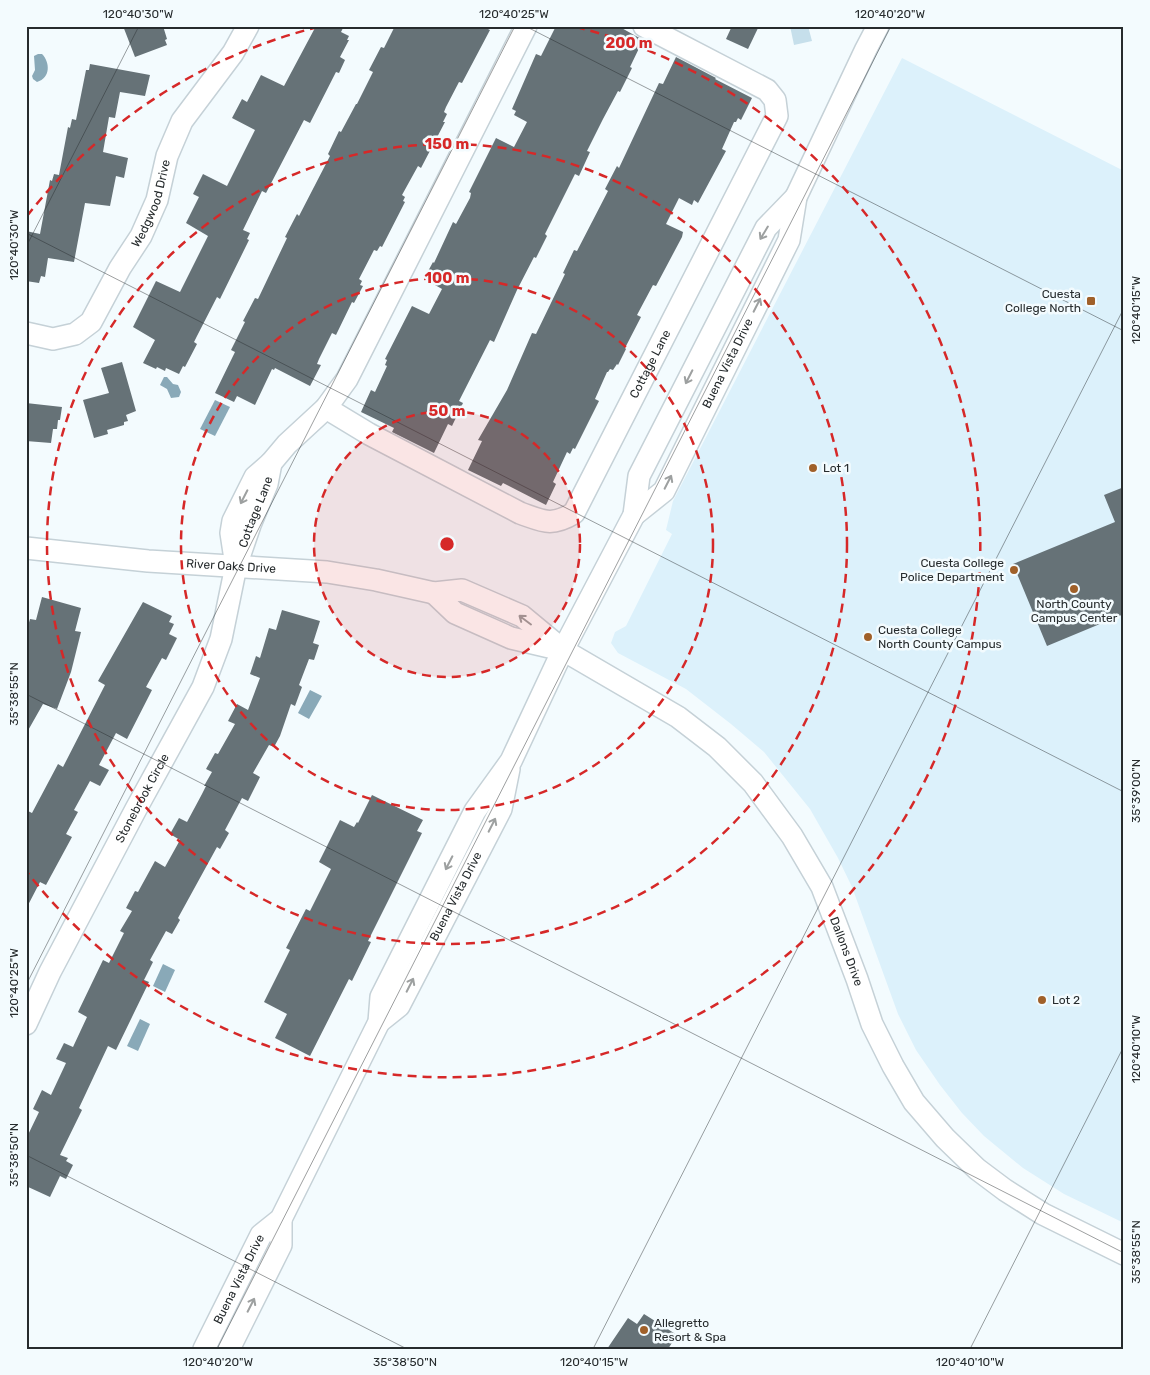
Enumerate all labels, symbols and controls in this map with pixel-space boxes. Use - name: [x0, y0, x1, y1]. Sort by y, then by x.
- text: 120°40'30"W: [103, 7, 174, 21]
- text: 120°40'25"W: [479, 7, 549, 21]
- text: 120°40'20"W: [855, 7, 926, 21]
- text: 200 m: [605, 34, 653, 52]
- text: 150 m: [425, 135, 469, 153]
- street label: Wedgwood Drive: [128, 158, 173, 250]
- text: 120°40'30"W: [7, 209, 21, 280]
- one-way arrow: [758, 226, 768, 240]
- text: 100 m: [425, 269, 469, 287]
- text: 120°40'15"W: [1129, 276, 1143, 344]
- place label: Cuesta College North: [1005, 287, 1081, 315]
- marker: Cuesta College North: [1085, 295, 1097, 307]
- one-way arrow: [752, 298, 762, 313]
- street label: Buena Vista Drive: [699, 316, 756, 411]
- street label: Cottage Lane: [627, 327, 674, 401]
- one-way arrow: [684, 370, 694, 385]
- text: 50 m: [429, 402, 465, 420]
- place label: Lot 1: [823, 461, 849, 475]
- marker: Lot 1: [807, 462, 819, 474]
- street label: Cottage Lane: [236, 475, 275, 549]
- one-way arrow: [664, 475, 673, 490]
- one-way arrow: [239, 489, 248, 504]
- centre of rings: [438, 535, 456, 553]
- street label: River Oaks Drive: [186, 556, 277, 576]
- place label: Cuesta College Police Department: [900, 556, 1004, 584]
- marker: Cuesta College Police Department: [1008, 564, 1020, 576]
- marker: North County Campus Center: [1068, 583, 1080, 595]
- place label: North County Campus Center: [1031, 597, 1118, 625]
- one-way arrow: [518, 615, 532, 625]
- place label: Cuesta College North County Campus: [878, 623, 1002, 651]
- marker: Cuesta College North County Campus: [862, 631, 874, 643]
- text: 35°38'55"N: [7, 662, 21, 726]
- street label: Stonebrook Circle: [112, 751, 172, 845]
- text: 35°39'00"N: [1129, 759, 1143, 823]
- one-way arrow: [488, 818, 497, 833]
- street label: Buena Vista Drive: [427, 849, 485, 943]
- one-way arrow: [444, 855, 454, 870]
- street label: Dallons Drive: [827, 915, 866, 988]
- text: 120°40'25"W: [7, 948, 21, 1018]
- one-way arrow: [406, 978, 415, 993]
- place label: Lot 2: [1052, 993, 1080, 1007]
- marker: Lot 2: [1036, 994, 1048, 1006]
- text: 120°40'10"W: [1129, 1014, 1143, 1083]
- text: 35°38'50"N: [7, 1123, 21, 1187]
- text: 35°38'55"N: [1129, 1220, 1143, 1284]
- street label: Buena Vista Drive: [211, 1232, 267, 1326]
- one-way arrow: [247, 1298, 256, 1313]
- place label: Allegretto Resort & Spa: [654, 1316, 726, 1344]
- marker: Allegretto Resort & Spa: [638, 1324, 650, 1336]
- text: 120°40'20"W: [183, 1355, 254, 1369]
- text: 35°38'50"N: [373, 1355, 437, 1369]
- text: 120°40'15"W: [560, 1355, 628, 1369]
- text: 120°40'10"W: [936, 1355, 1005, 1369]

